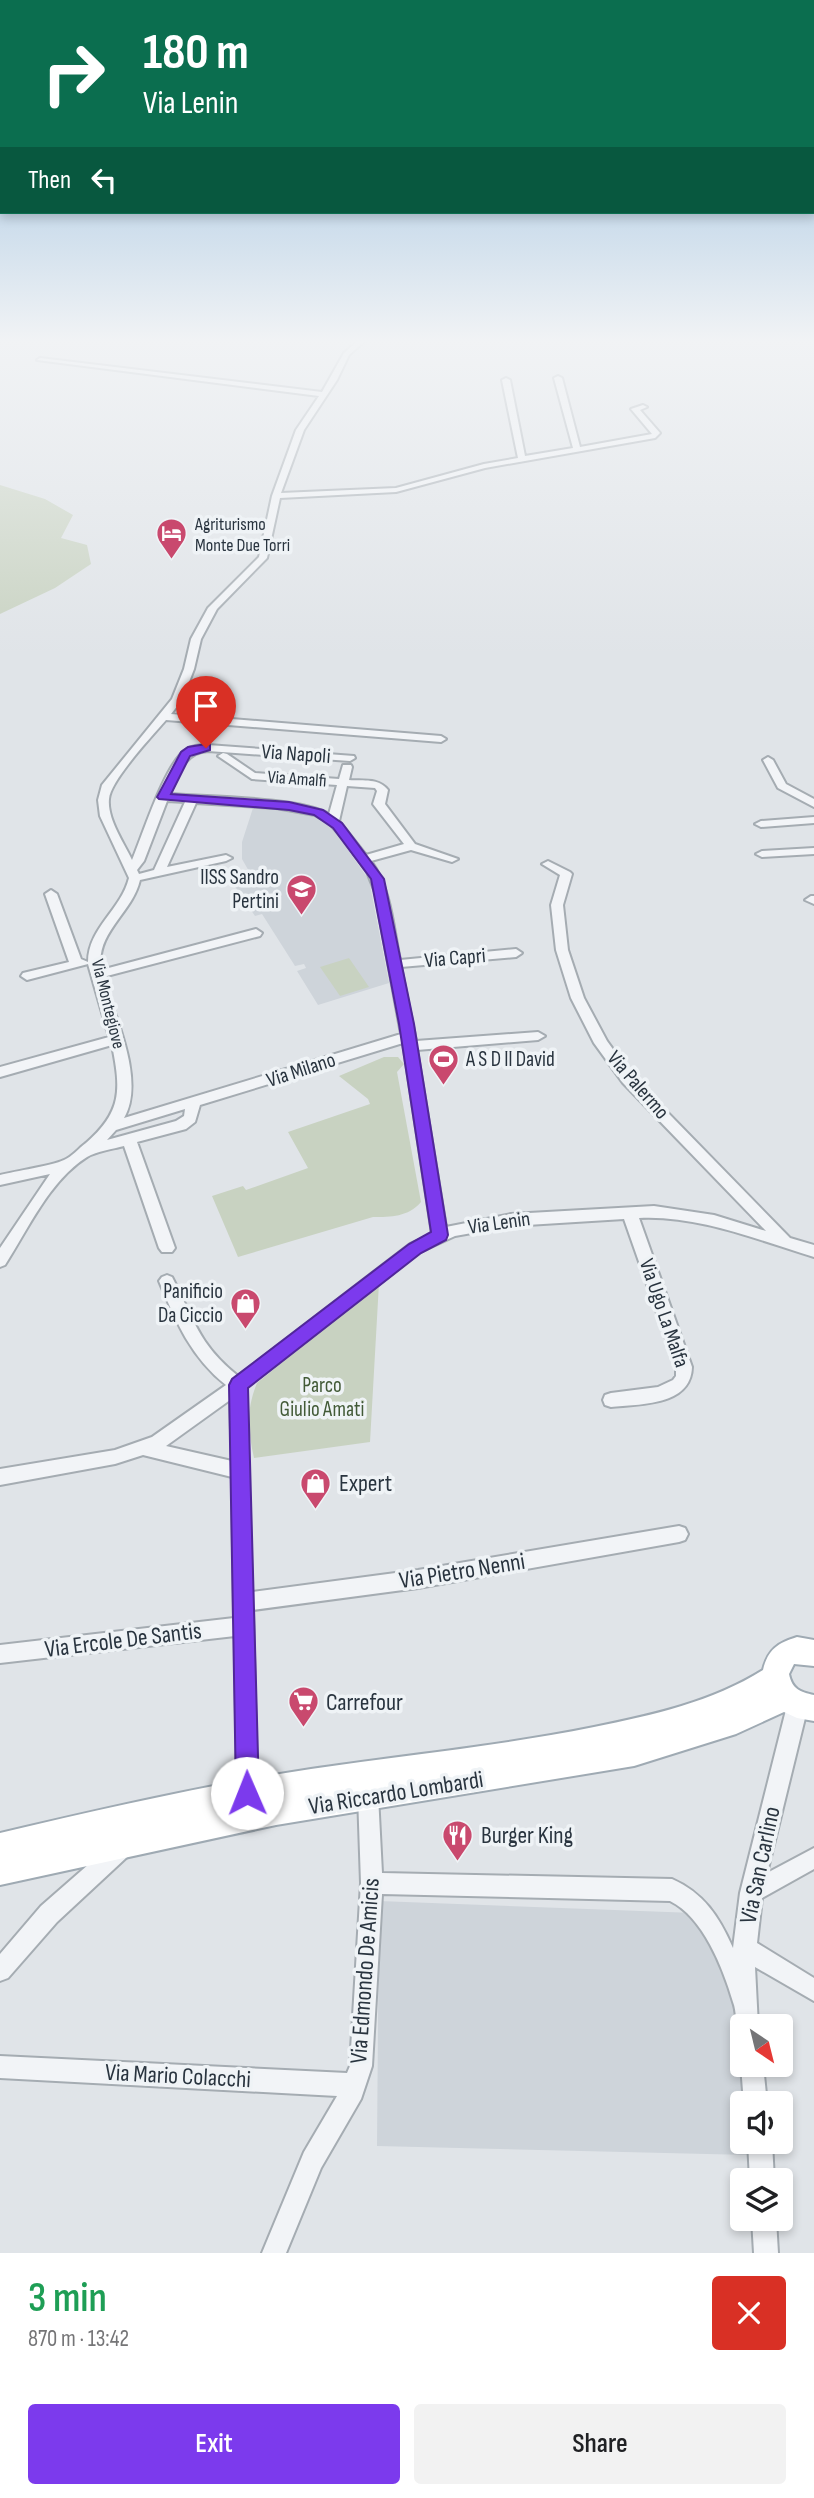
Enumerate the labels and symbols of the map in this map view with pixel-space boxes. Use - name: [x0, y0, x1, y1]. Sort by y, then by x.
- place label: Agriturismo Monte Due Torri: [194, 514, 290, 556]
- hotel icon: Agriturismo Monte Due Torri: [155, 517, 189, 561]
- pin: [176, 676, 236, 748]
- street label: Via Napoli: [261, 739, 331, 769]
- street label: Via Amalfi: [267, 766, 327, 792]
- place label: IISS Sandro Pertini: [200, 865, 279, 914]
- school or university icon: IISS Sandro Pertini: [285, 872, 319, 916]
- street label: Via Capri: [423, 943, 487, 973]
- street label: Via Montegiove: [87, 957, 129, 1051]
- sports icon: A S D Il David: [426, 1042, 460, 1086]
- street label: Via Palermo: [602, 1046, 674, 1124]
- street label: Via Milano: [263, 1047, 339, 1093]
- place label: A S D Il David: [465, 1047, 555, 1072]
- street label: Via Lenin: [466, 1206, 532, 1240]
- street label: Via Ugo La Malfa: [634, 1255, 694, 1371]
- place label: Panificio Da Ciccio: [158, 1279, 223, 1328]
- shop icon: Panificio Da Ciccio: [229, 1286, 263, 1330]
- park label: Parco Giulio Amati: [280, 1373, 364, 1422]
- shop icon: Expert: [299, 1466, 333, 1510]
- place label: Expert: [339, 1469, 392, 1498]
- street label: Via Pietro Nenni: [397, 1547, 527, 1595]
- street label: Via Ercole De Santis: [43, 1616, 203, 1664]
- supermarket icon: Carrefour: [286, 1685, 320, 1729]
- place label: Carrefour: [326, 1688, 403, 1717]
- position arrow: [210, 1756, 284, 1830]
- street label: Via Riccardo Lombardi: [307, 1765, 485, 1821]
- street label: Via San Carlino: [733, 1804, 787, 1926]
- restaurant icon: Burger King: [441, 1818, 475, 1862]
- place label: Burger King: [481, 1821, 573, 1850]
- street label: Via Edmondo De Amicis: [344, 1877, 386, 2065]
- north arrow: [730, 2014, 793, 2077]
- street label: Via Mario Colacchi: [104, 2058, 252, 2094]

